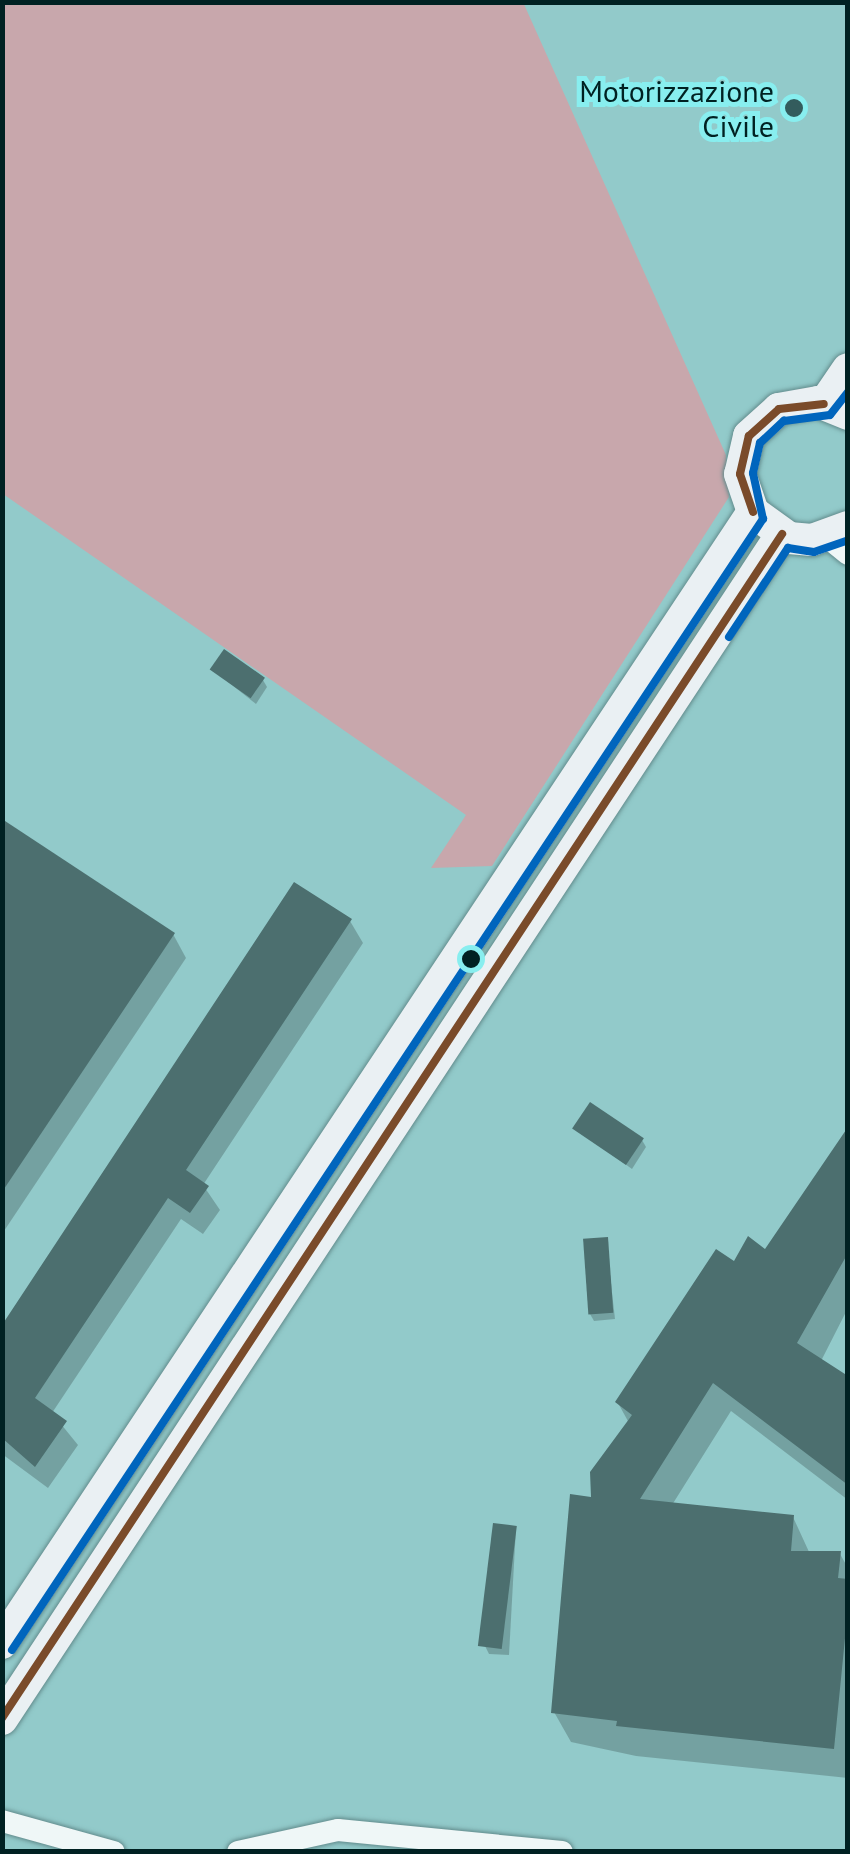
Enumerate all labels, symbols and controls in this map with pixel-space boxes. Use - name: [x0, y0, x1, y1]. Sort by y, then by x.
- place label: Motorizzazione Civile: [579, 73, 774, 144]
- marker: Motorizzazione Civile: [783, 97, 805, 119]
- unlabelled marker: [461, 949, 481, 969]

